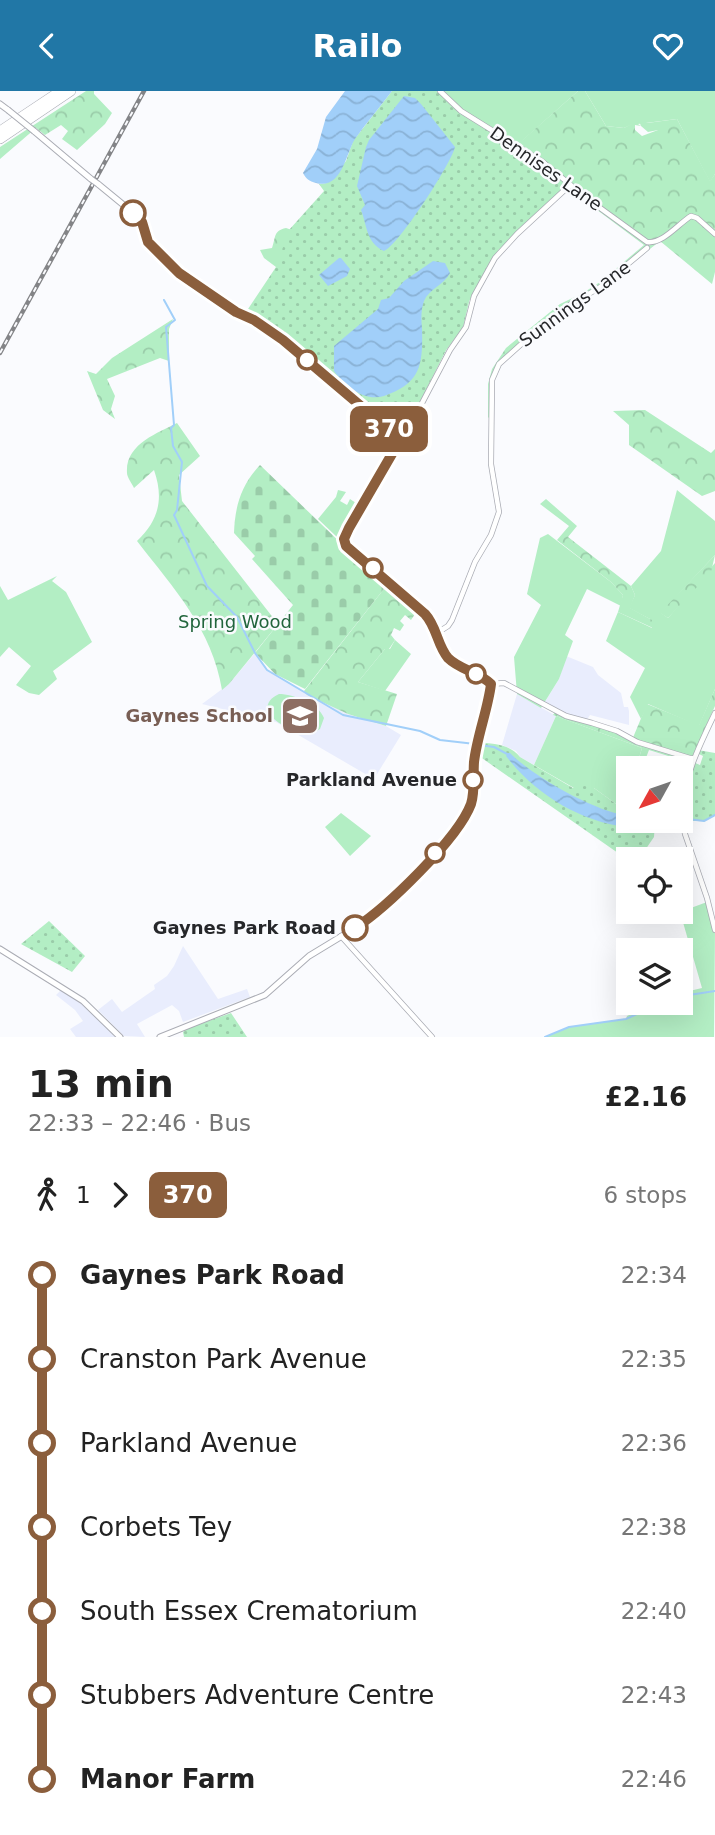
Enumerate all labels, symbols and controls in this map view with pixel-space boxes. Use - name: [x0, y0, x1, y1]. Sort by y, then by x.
- icon: back: [28, 27, 66, 65]
- text: Railo: [312, 27, 403, 65]
- icon: heart: [649, 27, 687, 65]
- street label: Dennises Lane: [486, 122, 606, 215]
- unlabelled marker: [120, 200, 146, 226]
- street label: Sunnings Lane: [515, 256, 634, 351]
- unlabelled marker: [297, 350, 317, 370]
- line badge: 370: [349, 406, 429, 452]
- text: 370: [364, 415, 414, 443]
- unlabelled marker: [363, 558, 383, 578]
- park label: Spring Wood: [178, 611, 292, 632]
- unlabelled marker: [466, 664, 486, 684]
- school or university icon: Gaynes School: [279, 695, 321, 737]
- place label: Gaynes School: [126, 705, 273, 726]
- north arrow: [616, 756, 693, 833]
- map controls: [616, 756, 693, 1015]
- place label: Parkland Avenue: [286, 769, 457, 790]
- marker: Parkland Avenue: [463, 770, 483, 790]
- unlabelled marker: [425, 843, 445, 863]
- button: locate: [616, 847, 693, 924]
- marker: Gaynes Park Road: [342, 915, 368, 941]
- place label: Gaynes Park Road: [153, 917, 336, 938]
- button: layers: [616, 938, 693, 1015]
- text: 13 min: [28, 1062, 174, 1106]
- text: £2.16: [605, 1082, 687, 1112]
- text: 22:33 – 22:46 · Bus: [28, 1110, 251, 1136]
- icon: walk: [28, 1176, 66, 1214]
- icon: forward: [101, 1176, 139, 1214]
- text: 370: [163, 1181, 213, 1209]
- text: 1: [76, 1182, 91, 1208]
- text: 6 stops: [603, 1182, 687, 1208]
- text: Gaynes Park Road: [80, 1260, 345, 1290]
- text: 22:34: [621, 1262, 687, 1288]
- text: Cranston Park Avenue: [80, 1344, 367, 1374]
- text: 22:35: [621, 1346, 687, 1372]
- text: Parkland Avenue: [80, 1428, 297, 1458]
- text: 22:36: [621, 1430, 687, 1456]
- text: Corbets Tey: [80, 1512, 232, 1542]
- text: 22:38: [621, 1514, 687, 1540]
- text: South Essex Crematorium: [80, 1596, 418, 1626]
- text: 22:40: [621, 1598, 687, 1624]
- text: Stubbers Adventure Centre: [80, 1680, 434, 1710]
- text: 22:43: [621, 1682, 687, 1708]
- text: Manor Farm: [80, 1764, 255, 1794]
- text: 22:46: [621, 1766, 687, 1792]

